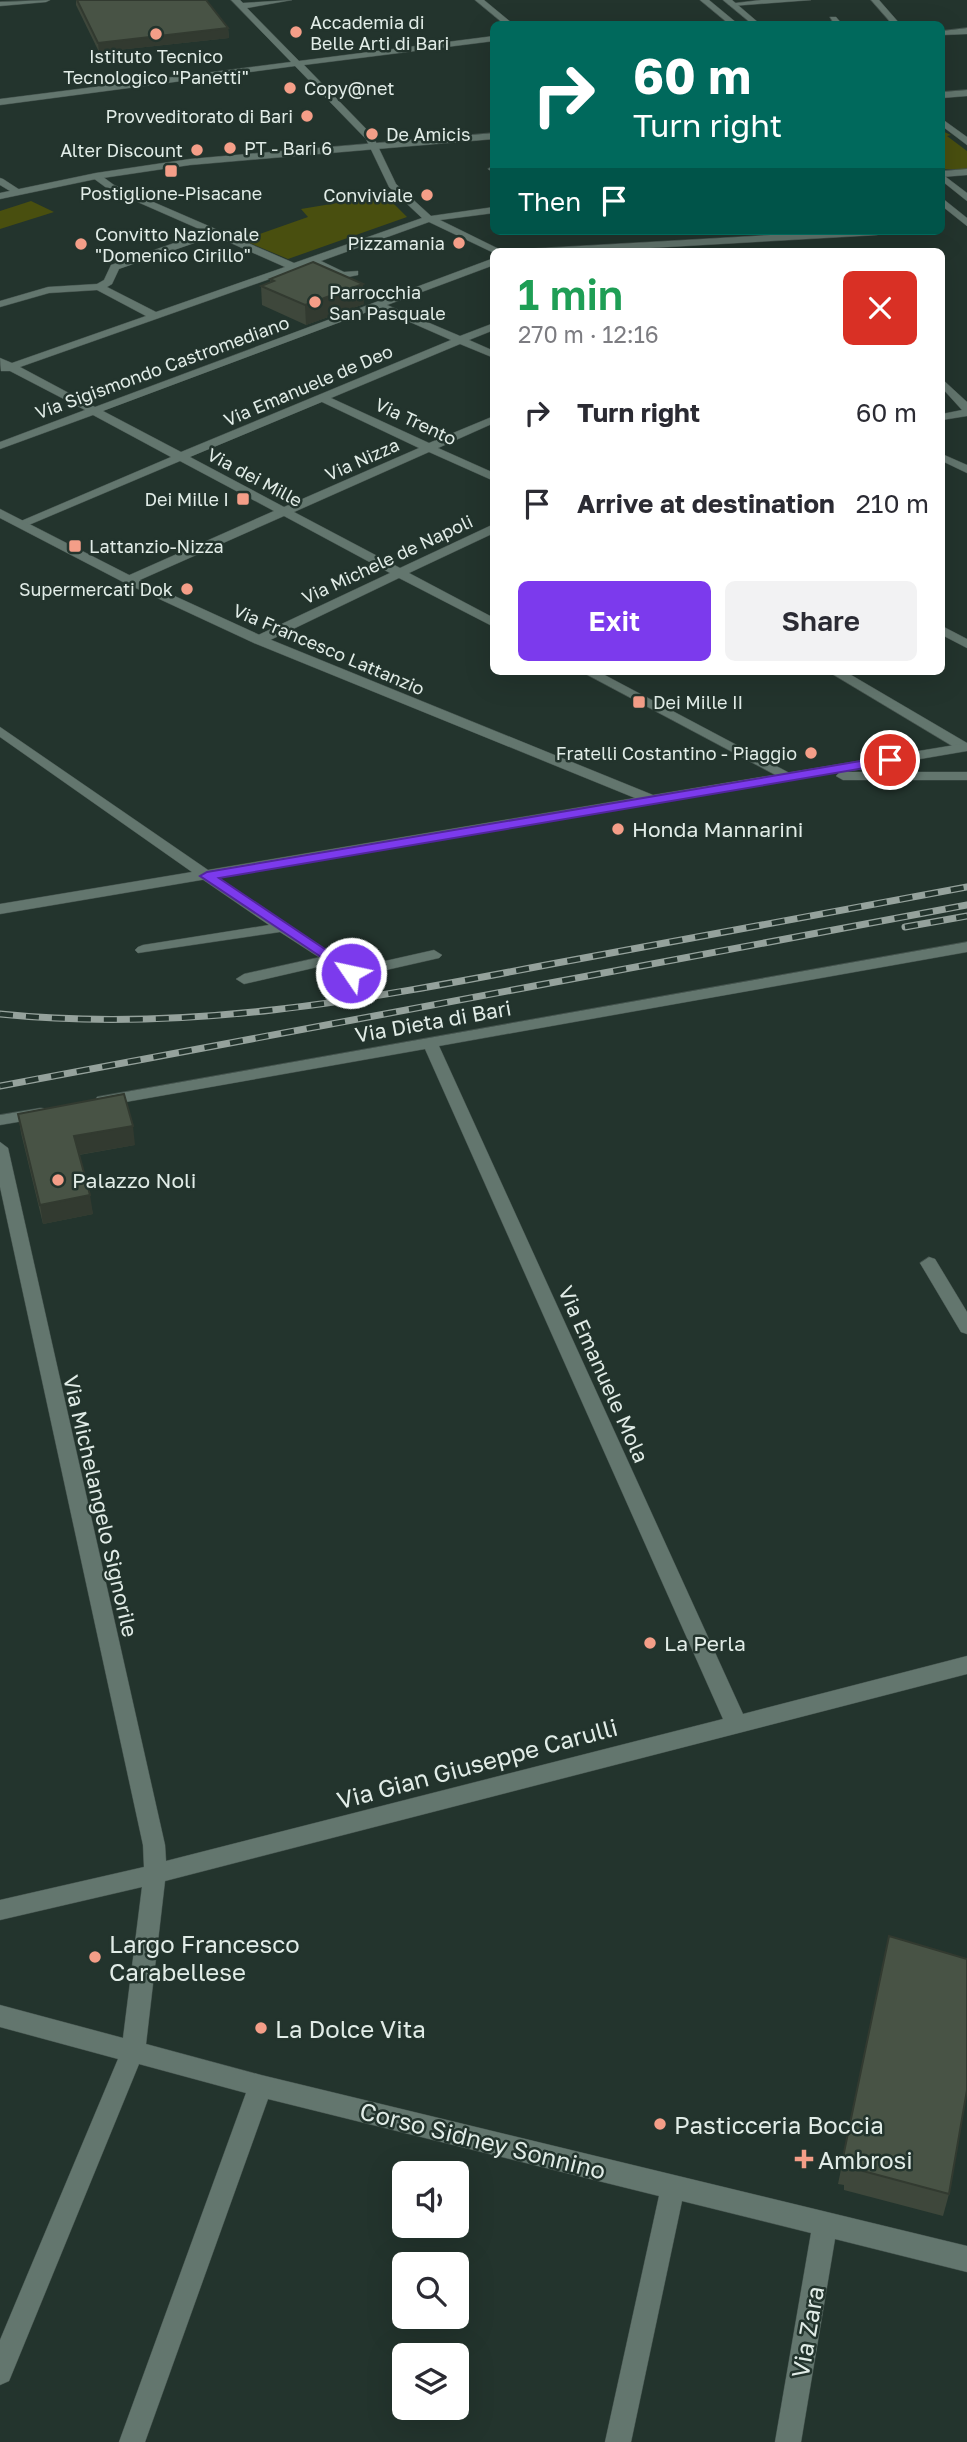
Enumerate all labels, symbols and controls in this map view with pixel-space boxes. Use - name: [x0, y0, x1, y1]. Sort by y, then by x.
- place label: Accademia di Belle Arti di Bari: [310, 11, 449, 54]
- marker: Accademia di Belle Arti di Bari: [288, 24, 304, 40]
- marker: Istituto Tecnico Tecnologico "Panetti": [148, 26, 164, 42]
- place label: Istituto Tecnico Tecnologico "Panetti": [63, 45, 249, 88]
- text: 60 m: [633, 46, 751, 105]
- icon: right: [518, 49, 609, 140]
- place label: Copy@net: [304, 77, 395, 99]
- marker: Copy@net: [282, 80, 298, 96]
- place label: Provveditorato di Bari: [105, 105, 293, 127]
- text: Turn right: [633, 106, 782, 144]
- marker: Provveditorato di Bari: [299, 108, 315, 124]
- place label: De Amicis: [386, 123, 471, 145]
- marker: De Amicis: [364, 126, 380, 142]
- place label: PT - Bari 6: [244, 137, 332, 159]
- place label: Alter Discount: [60, 139, 183, 161]
- marker: PT - Bari 6: [222, 140, 238, 156]
- marker: Alter Discount: [189, 142, 205, 158]
- marker: Postiglione-Pisacane: [163, 163, 179, 179]
- place label: Postiglione-Pisacane: [80, 182, 262, 204]
- icon: arrive: [595, 182, 633, 220]
- place label: Conviviale: [323, 184, 413, 206]
- text: Then: [518, 186, 581, 217]
- marker: Conviviale: [419, 187, 435, 203]
- place label: Convitto Nazionale "Domenico Cirillo": [95, 223, 259, 266]
- place label: Pizzamania: [348, 232, 445, 254]
- marker: Pizzamania: [451, 235, 467, 251]
- marker: Convitto Nazionale "Domenico Cirillo": [73, 236, 89, 252]
- text: 1 min: [518, 269, 623, 319]
- button: close: [843, 271, 917, 345]
- place label: Parrocchia San Pasquale: [329, 281, 446, 324]
- marker: Parrocchia San Pasquale: [307, 294, 323, 310]
- street label: Via Sigismondo Castromediano: [32, 311, 292, 423]
- text: 270 m · 12:16: [518, 320, 659, 348]
- street label: Via Emanuele de Deo: [220, 339, 396, 431]
- street label: Via Trento: [372, 393, 460, 449]
- icon: right: [518, 394, 556, 432]
- text: Turn right: [577, 397, 700, 428]
- text: 60 m: [856, 397, 917, 428]
- street label: Via Nizza: [322, 433, 402, 485]
- street label: Via dei Mille: [204, 443, 306, 511]
- icon: arrive: [518, 485, 556, 523]
- place label: Dei Mille I: [144, 488, 229, 510]
- text: Arrive at destination: [577, 488, 835, 519]
- text: 210 m: [856, 488, 929, 519]
- marker: Dei Mille I: [235, 491, 251, 507]
- street label: Via Michele de Napoli: [298, 510, 476, 608]
- place label: Lattanzio-Nizza: [89, 535, 224, 557]
- marker: Lattanzio-Nizza: [67, 538, 83, 554]
- place label: Supermercati Dok: [19, 578, 173, 600]
- marker: Supermercati Dok: [179, 581, 195, 597]
- button: Exit: [518, 581, 711, 661]
- button: Share: [725, 581, 917, 661]
- street label: Via Francesco Lattanzio: [230, 599, 428, 699]
- place label: Dei Mille II: [653, 691, 743, 713]
- marker: Dei Mille II: [631, 694, 647, 710]
- pin: [860, 730, 920, 790]
- icon: arrive: [871, 741, 909, 779]
- place label: Fratelli Costantino - Piaggio: [556, 742, 797, 764]
- marker: Fratelli Costantino - Piaggio: [803, 745, 819, 761]
- place label: Honda Mannarini: [632, 816, 804, 842]
- marker: Honda Mannarini: [610, 821, 626, 837]
- position arrow: [314, 936, 388, 1010]
- street label: Via Dieta di Bari: [353, 994, 513, 1048]
- place label: Palazzo Noli: [72, 1167, 196, 1193]
- marker: Palazzo Noli: [50, 1172, 66, 1188]
- street label: Via Emanuele Mola: [553, 1281, 655, 1467]
- street label: Via Michelangelo Signorile: [58, 1373, 144, 1639]
- place label: La Perla: [664, 1630, 746, 1656]
- marker: La Perla: [642, 1635, 658, 1651]
- street label: Via Gian Giuseppe Carulli: [334, 1712, 620, 1814]
- place label: Largo Francesco Carabellese: [109, 1929, 300, 1986]
- marker: Largo Francesco Carabellese: [87, 1949, 103, 1965]
- place label: La Dolce Vita: [275, 2014, 426, 2043]
- marker: La Dolce Vita: [253, 2020, 269, 2036]
- street label: Corso Sidney Sonnino: [357, 2095, 609, 2185]
- place label: Pasticceria Boccia: [674, 2110, 884, 2139]
- marker: Pasticceria Boccia: [652, 2116, 668, 2132]
- place label: Ambrosi: [818, 2145, 913, 2174]
- marker: Ambrosi: [796, 2151, 812, 2167]
- map controls: [392, 2161, 469, 2420]
- button: sound: [392, 2161, 469, 2238]
- button: search: [392, 2252, 469, 2329]
- street label: Via Zara: [785, 2284, 829, 2380]
- button: layers: [392, 2343, 469, 2420]

